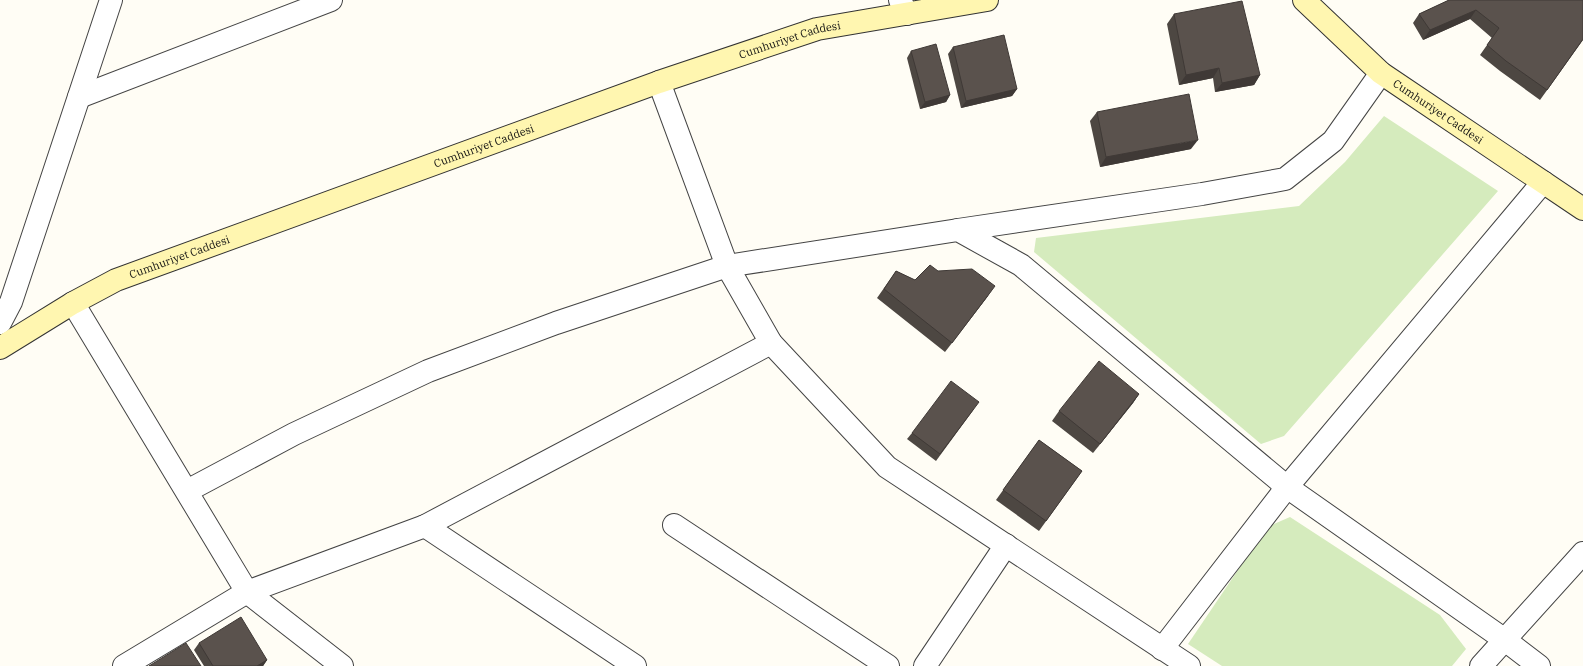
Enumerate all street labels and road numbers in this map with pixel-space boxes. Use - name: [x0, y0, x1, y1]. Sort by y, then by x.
- street label: Cumhuriyet Caddesi: [737, 18, 842, 62]
- street label: Cumhuriyet Caddesi: [1390, 76, 1486, 147]
- street label: Cumhuriyet Caddesi: [432, 121, 536, 171]
- street label: Cumhuriyet Caddesi: [127, 232, 232, 282]

